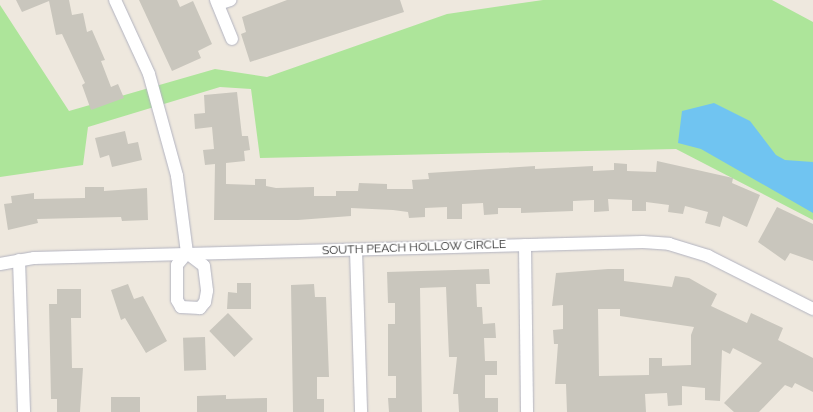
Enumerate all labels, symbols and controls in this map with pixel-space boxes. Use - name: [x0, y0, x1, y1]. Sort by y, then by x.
- street label: SOUTH PEACH HOLLOW CIRCLE: [321, 238, 507, 258]

